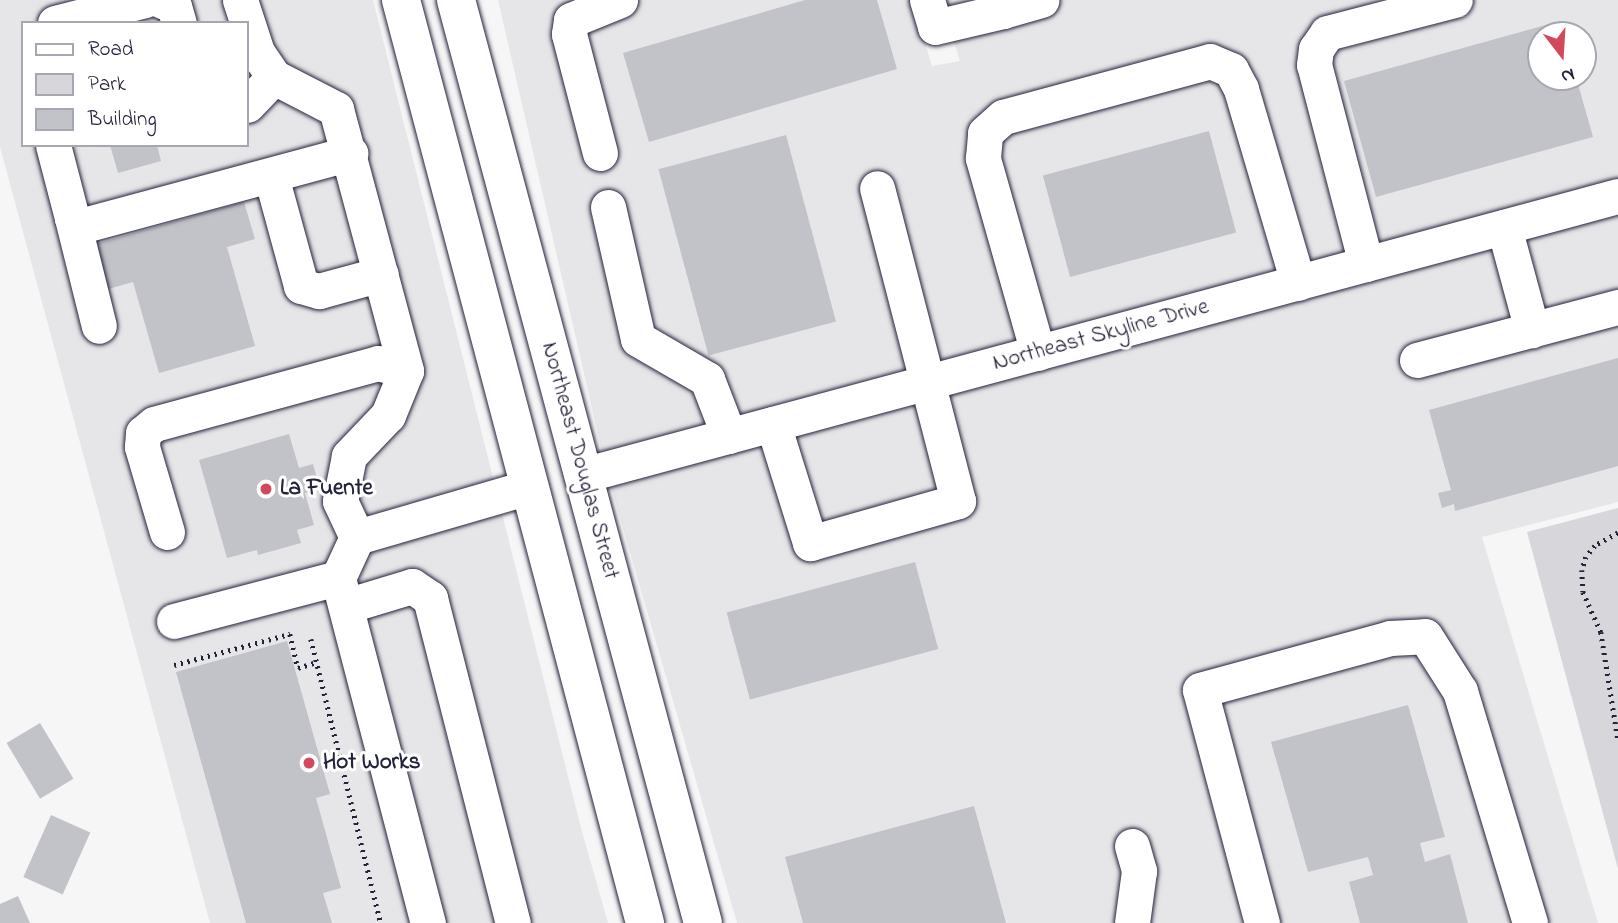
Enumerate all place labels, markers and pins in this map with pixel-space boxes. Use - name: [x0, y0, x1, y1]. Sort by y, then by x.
- place label: La Fuente: [280, 475, 373, 503]
- marker: La Fuente: [258, 481, 274, 497]
- place label: Hot Works: [323, 749, 420, 777]
- marker: Hot Works: [301, 755, 317, 771]

